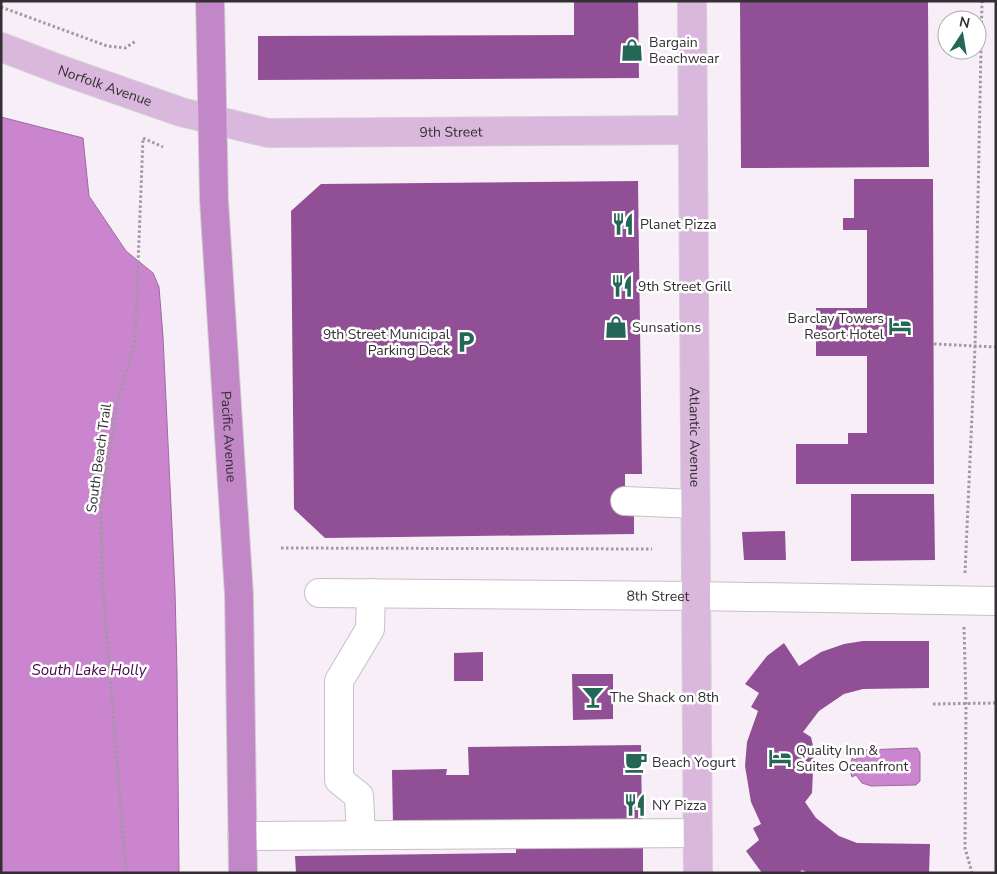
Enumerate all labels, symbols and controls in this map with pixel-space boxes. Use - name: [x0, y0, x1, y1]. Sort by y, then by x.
- north arrow: [937, 10, 987, 60]
- text: N: [957, 12, 972, 33]
- place label: Bargain Beachwear: [649, 33, 719, 68]
- shop icon: Bargain Beachwear: [619, 37, 645, 63]
- street label: Norfolk Avenue: [56, 60, 155, 111]
- street label: 9th Street: [419, 122, 483, 141]
- restaurant icon: Planet Pizza: [610, 211, 636, 237]
- place label: Planet Pizza: [640, 215, 717, 234]
- restaurant icon: 9th Street Grill: [609, 273, 635, 299]
- place label: 9th Street Grill: [638, 277, 732, 296]
- place label: Barclay Towers Resort Hotel: [788, 309, 885, 344]
- hotel icon: Barclay Towers Resort Hotel: [887, 313, 913, 339]
- shop icon: Sunsations: [603, 314, 629, 340]
- place label: Sunsations: [632, 318, 701, 337]
- place label: 9th Street Municipal Parking Deck: [323, 325, 451, 360]
- parking icon: 9th Street Municipal Parking Deck: [453, 329, 479, 355]
- street label: Atlantic Avenue: [685, 387, 705, 487]
- street label: Pacific Avenue: [217, 390, 241, 483]
- street label: South Beach Trail: [82, 401, 116, 514]
- street label: 8th Street: [626, 586, 690, 605]
- water label: South Lake Holly: [31, 660, 148, 680]
- bar icon: The Shack on 8th: [580, 684, 606, 710]
- place label: The Shack on 8th: [610, 688, 719, 707]
- place label: Quality Inn & Suites Oceanfront: [796, 741, 909, 776]
- hotel icon: Quality Inn & Suites Oceanfront: [767, 745, 793, 771]
- cafe icon: Beach Yogurt: [623, 749, 649, 775]
- place label: Beach Yogurt: [652, 753, 736, 772]
- restaurant icon: NY Pizza: [622, 792, 648, 818]
- place label: NY Pizza: [652, 796, 707, 815]

